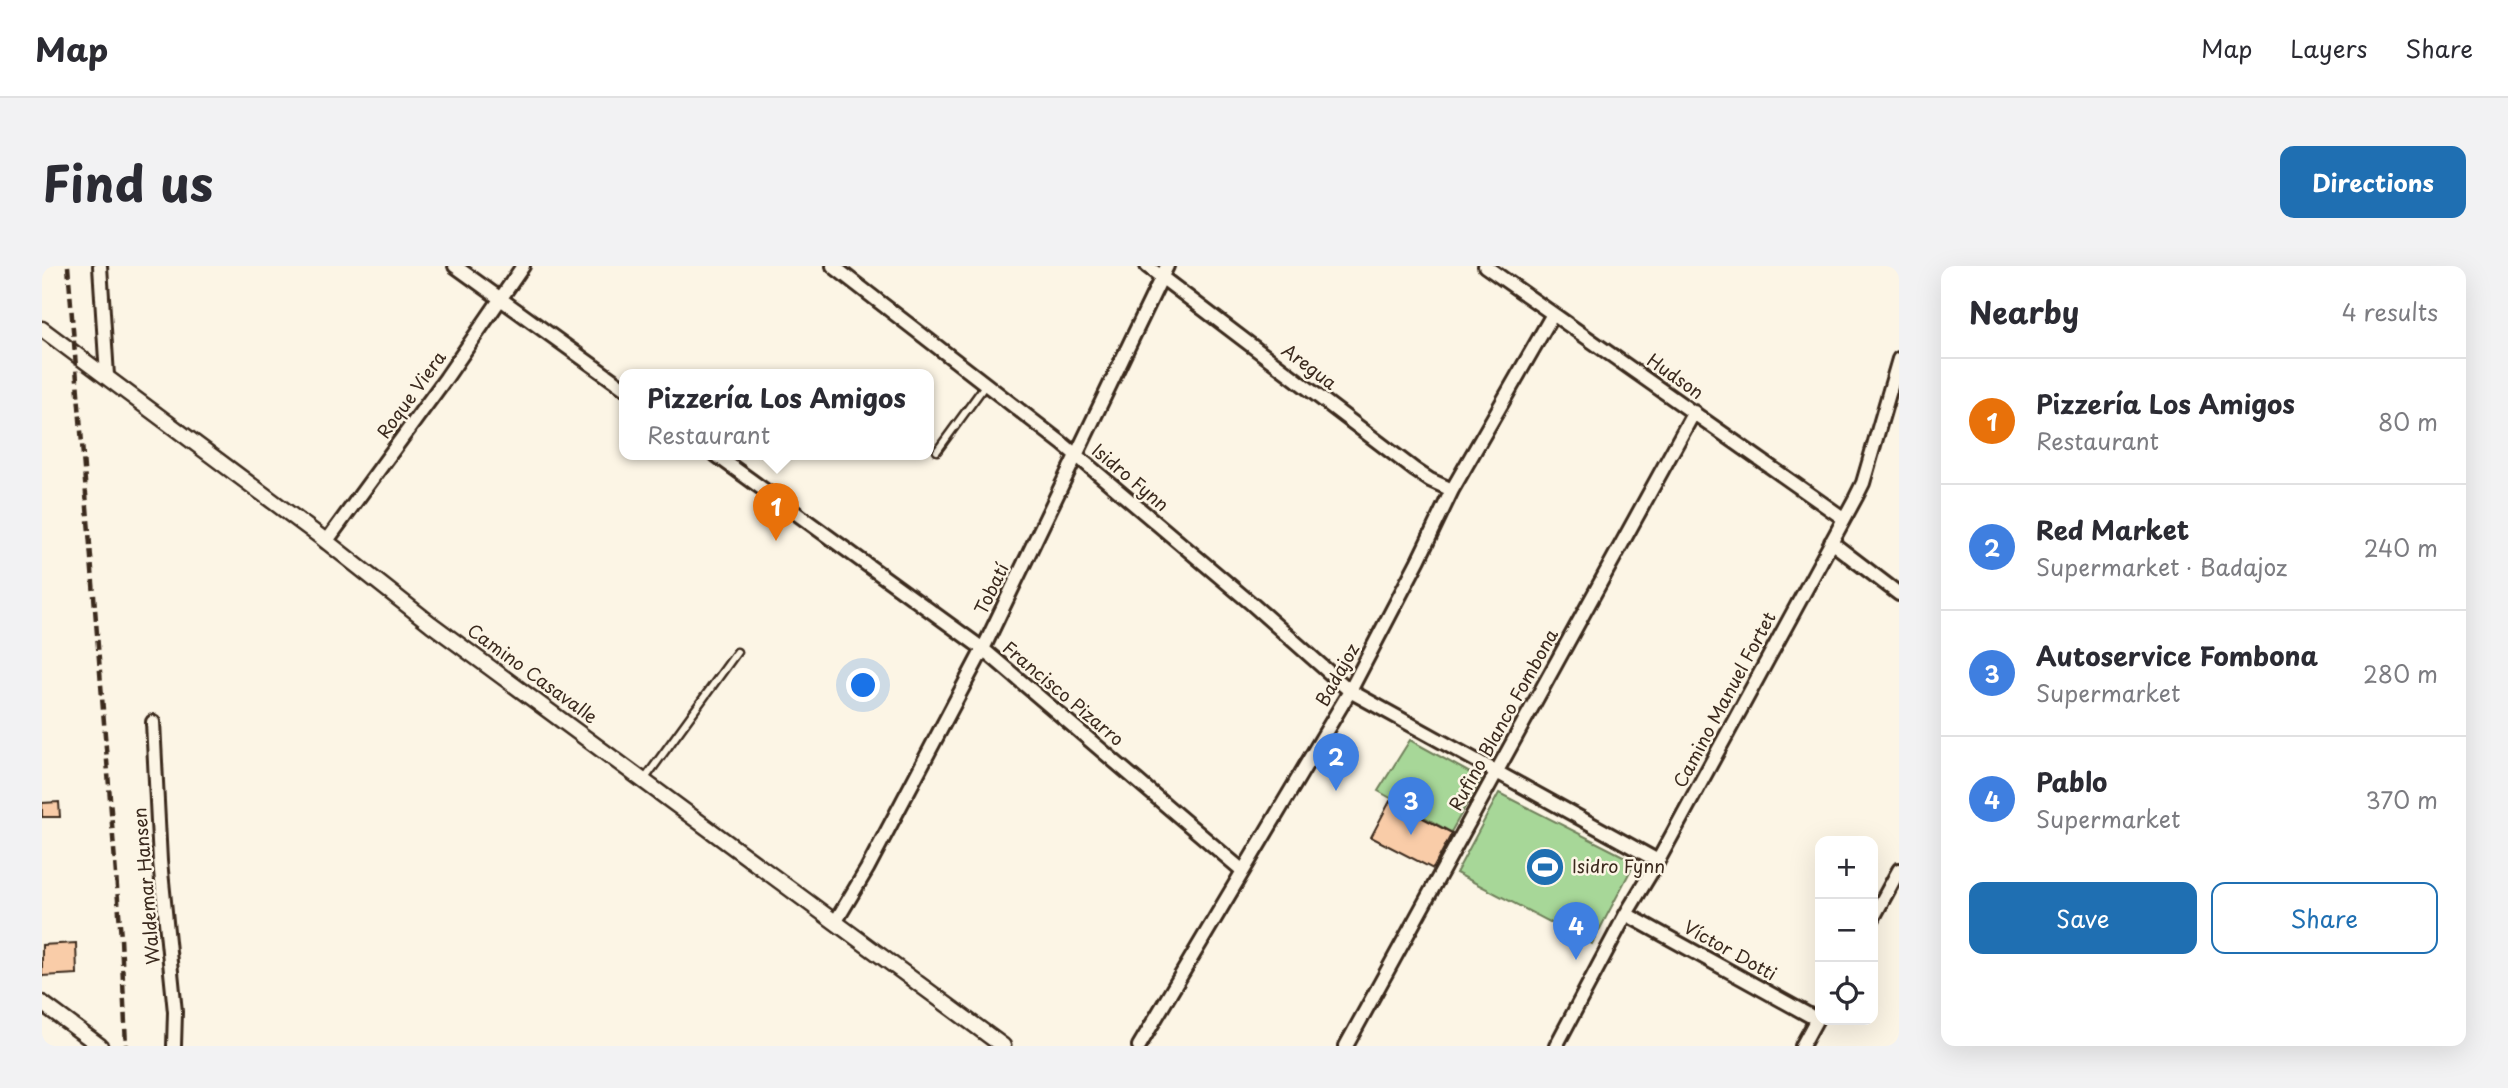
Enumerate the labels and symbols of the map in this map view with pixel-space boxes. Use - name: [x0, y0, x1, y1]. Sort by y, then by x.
- street label: Aregua: [1277, 336, 1344, 396]
- street label: Roque Viera: [370, 345, 452, 444]
- street label: Hudson: [1642, 346, 1710, 405]
- street label: Isidro Fynn: [1087, 437, 1175, 517]
- pin: 1: [753, 483, 799, 541]
- street label: Tobatí: [967, 558, 1015, 619]
- street label: Camino Manuel Fortet: [1666, 606, 1782, 792]
- street label: Camino Casavalle: [462, 616, 604, 729]
- street label: Rufino Blanco Fombona: [1441, 623, 1564, 815]
- street label: Francisco Pizarro: [997, 634, 1130, 752]
- street label: Badajoz: [1308, 638, 1365, 711]
- your location: [846, 668, 880, 702]
- pin: 2: [1313, 733, 1359, 791]
- pin: 3: [1388, 777, 1434, 835]
- street label: Waldemar Hansen: [125, 806, 166, 966]
- sports icon: Isidro Fynn: [1524, 846, 1566, 888]
- place label: Isidro Fynn: [1572, 852, 1665, 879]
- pin: 4: [1553, 902, 1599, 960]
- street label: Víctor Dotti: [1679, 913, 1782, 986]

